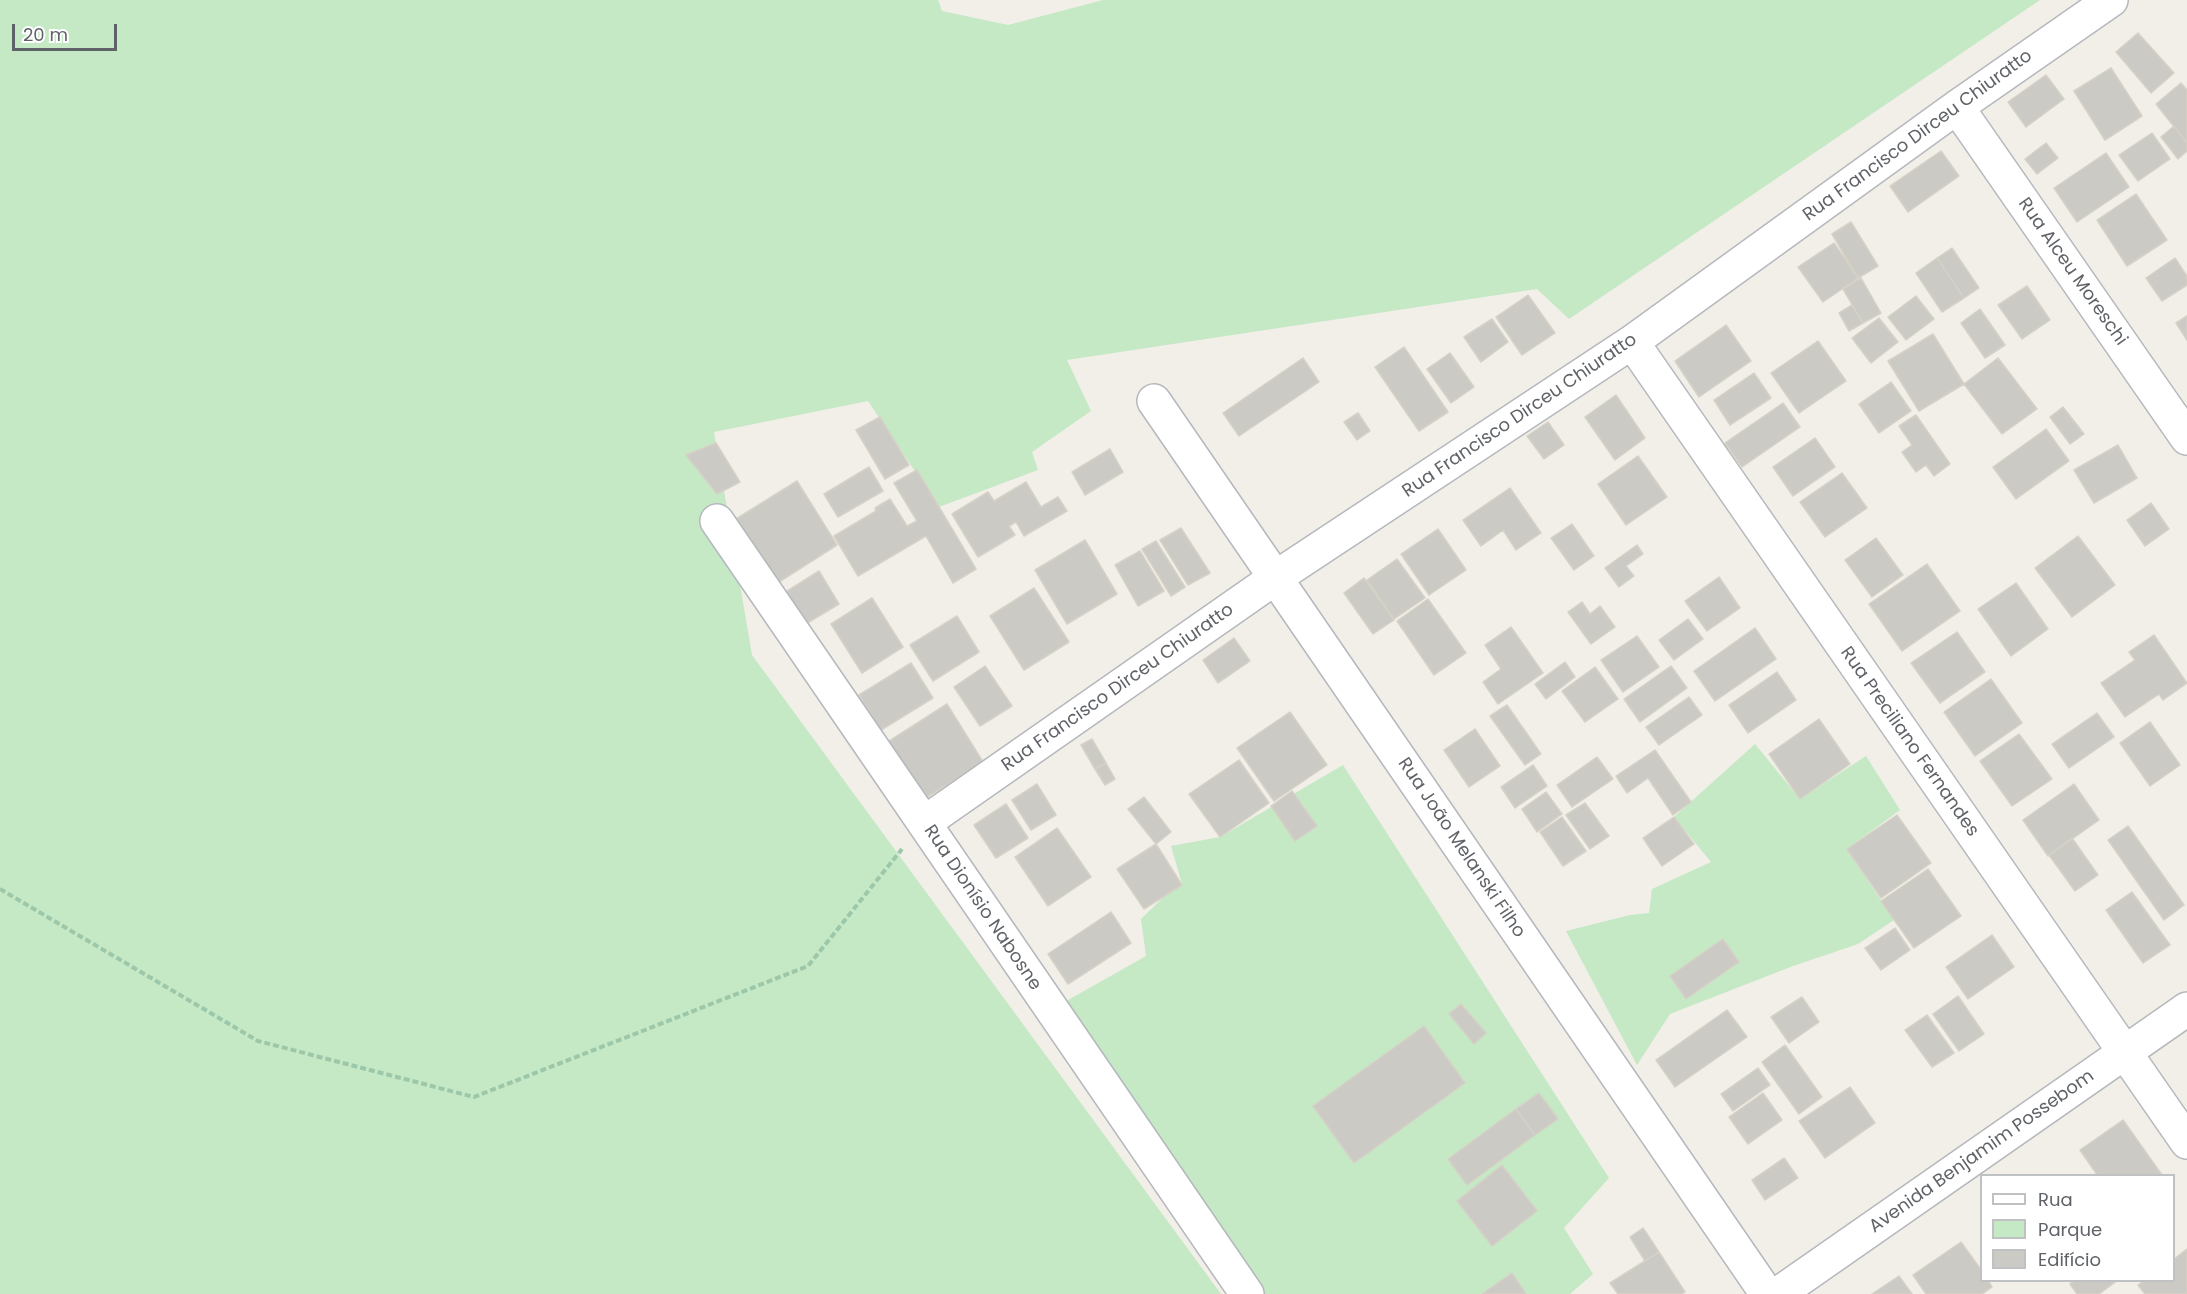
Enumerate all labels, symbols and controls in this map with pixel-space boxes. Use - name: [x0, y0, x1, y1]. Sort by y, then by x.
- scale bar: [15, 12, 120, 50]
- text: 20 m: [23, 22, 68, 47]
- street label: Rua Francisco Dirceu Chiuratto: [1799, 46, 2037, 226]
- street label: Rua Alceu Moreschi: [2013, 194, 2131, 350]
- street label: Rua Francisco Dirceu Chiuratto: [1399, 329, 1641, 503]
- street label: Rua Francisco Dirceu Chiuratto: [998, 599, 1238, 777]
- street label: Rua Preciliano Fernandes: [1835, 643, 1983, 841]
- street label: Rua João Melanski Filho: [1393, 754, 1529, 942]
- street label: Rua Dionísio Nabosne: [919, 821, 1045, 995]
- street label: Avenida Benjamim Possebom: [1866, 1066, 2098, 1238]
- legend: [1980, 1174, 2175, 1282]
- text: Rua: [2038, 1187, 2073, 1212]
- text: Parque: [2038, 1217, 2102, 1242]
- text: Edifício: [2038, 1247, 2101, 1272]

